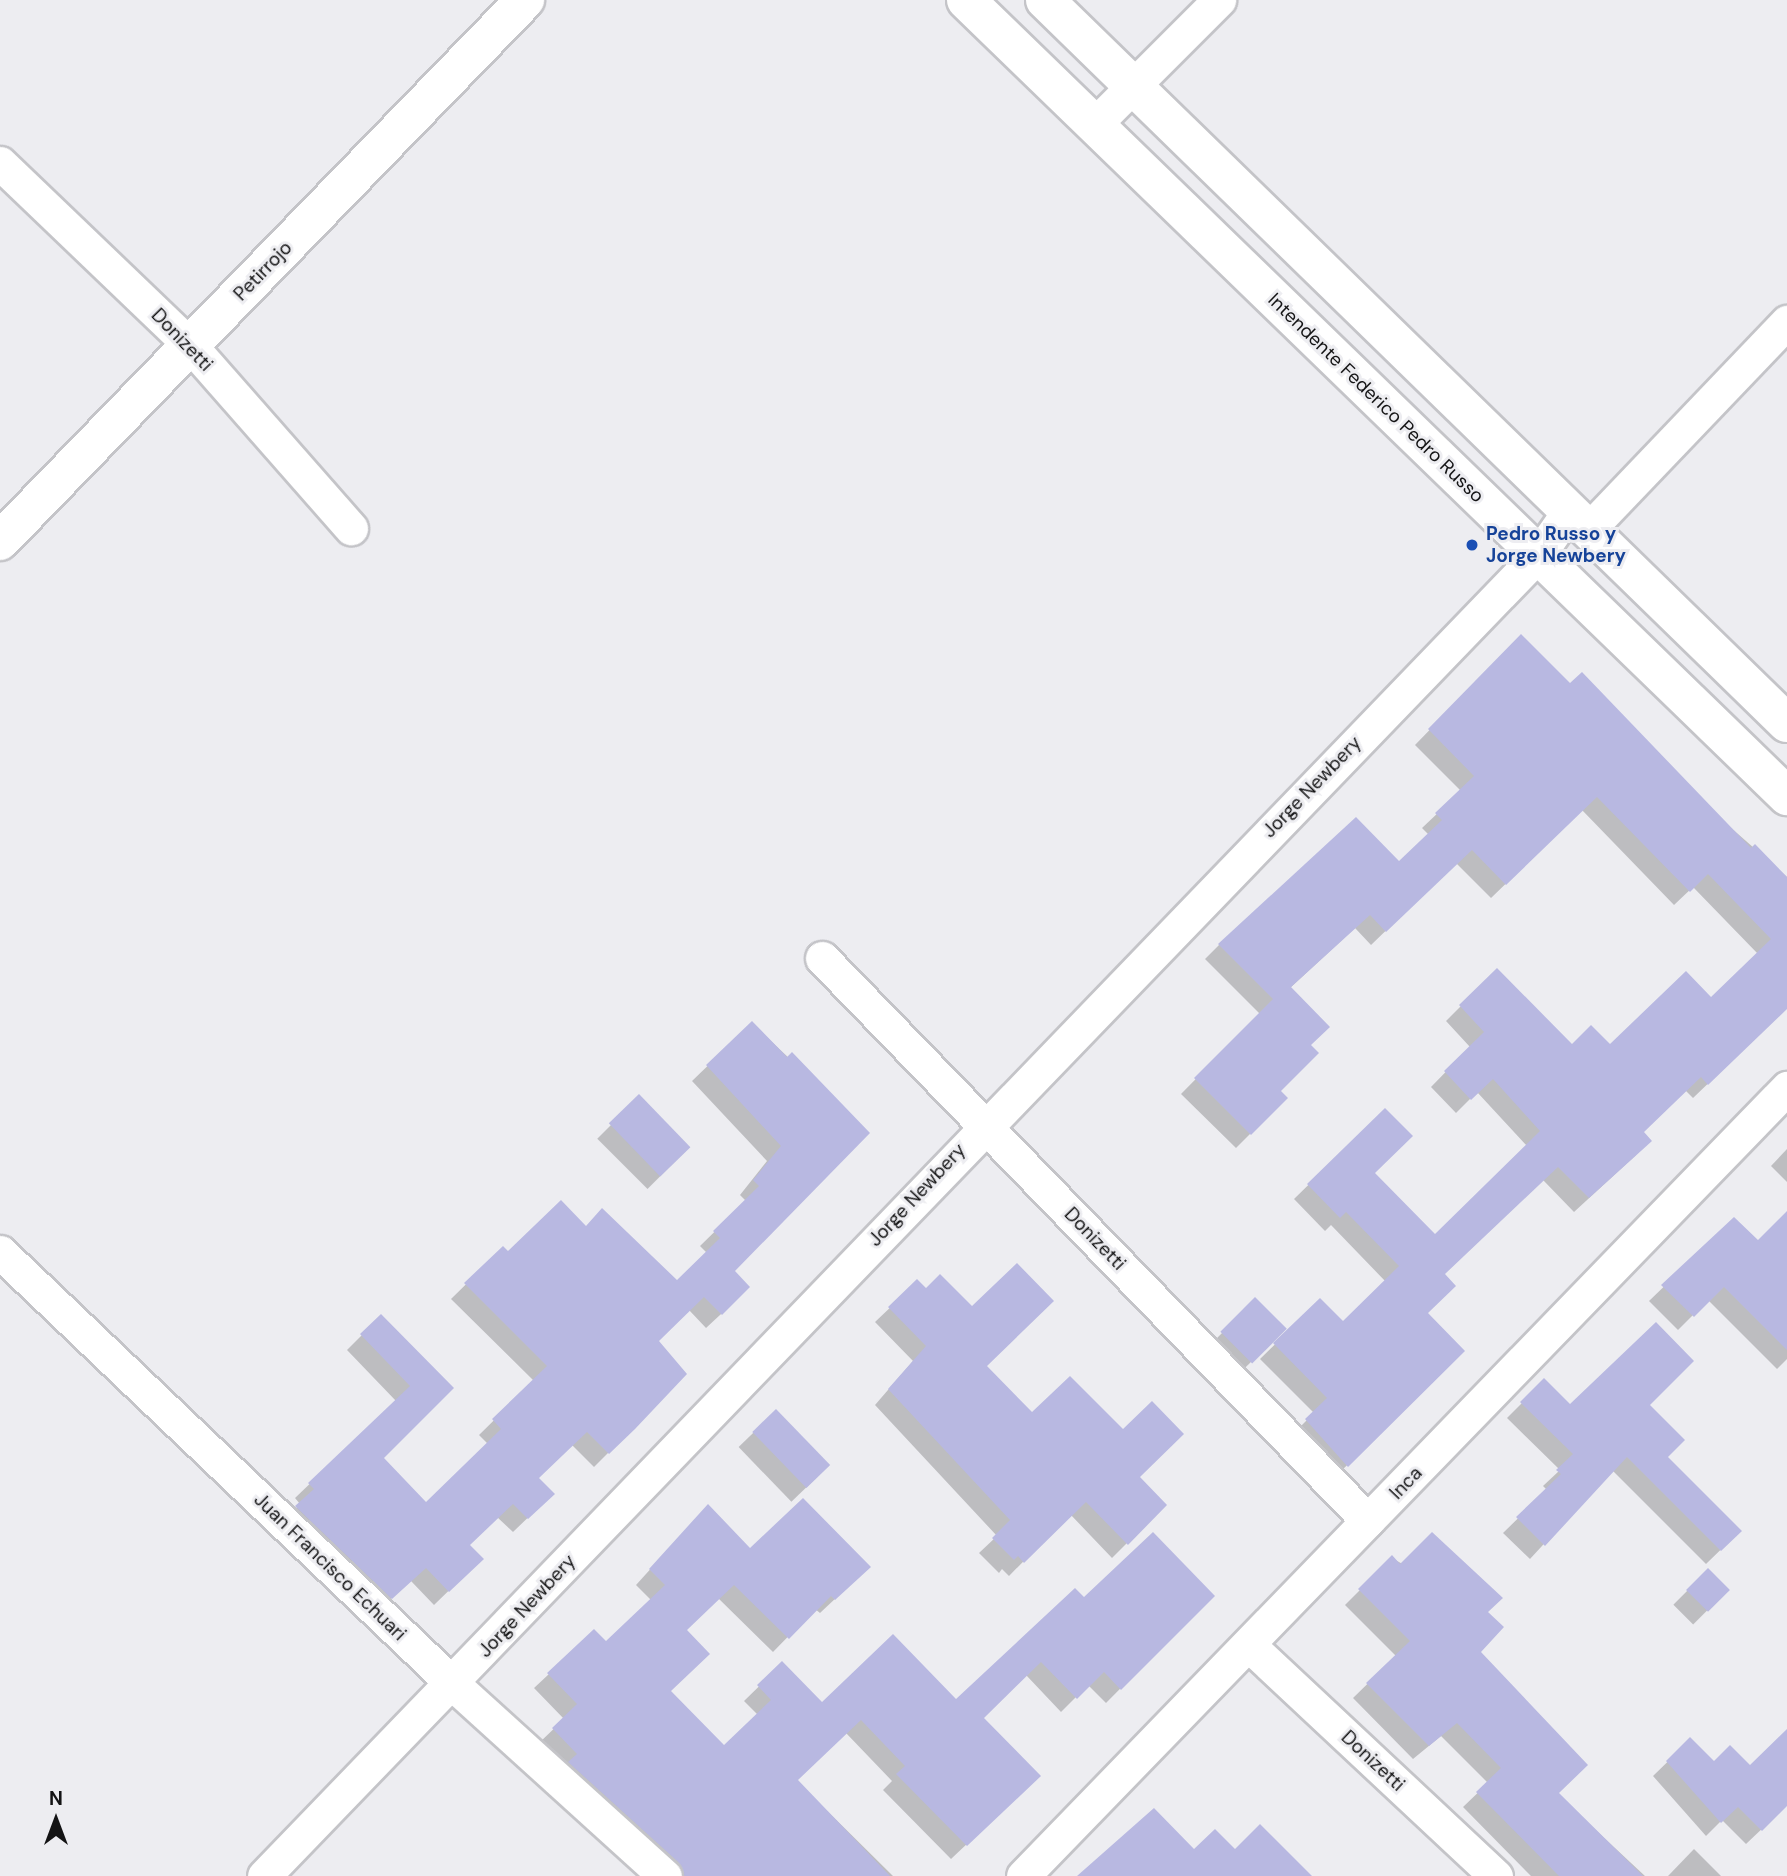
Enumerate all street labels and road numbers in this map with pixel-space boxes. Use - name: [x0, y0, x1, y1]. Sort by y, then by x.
- street label: Petirrojo: [229, 237, 297, 305]
- street label: Intendente Federico Pedro Russo: [1263, 289, 1489, 507]
- street label: Donizetti: [147, 304, 217, 376]
- street label: Jorge Newbery: [1258, 732, 1366, 842]
- street label: Jorge Newbery: [864, 1139, 970, 1251]
- street label: Donizetti: [1060, 1203, 1130, 1275]
- street label: Inca: [1385, 1462, 1427, 1504]
- street label: Juan Francisco Echuari: [249, 1488, 411, 1646]
- street label: Jorge Newbery: [474, 1550, 580, 1662]
- street label: Donizetti: [1337, 1726, 1409, 1796]

